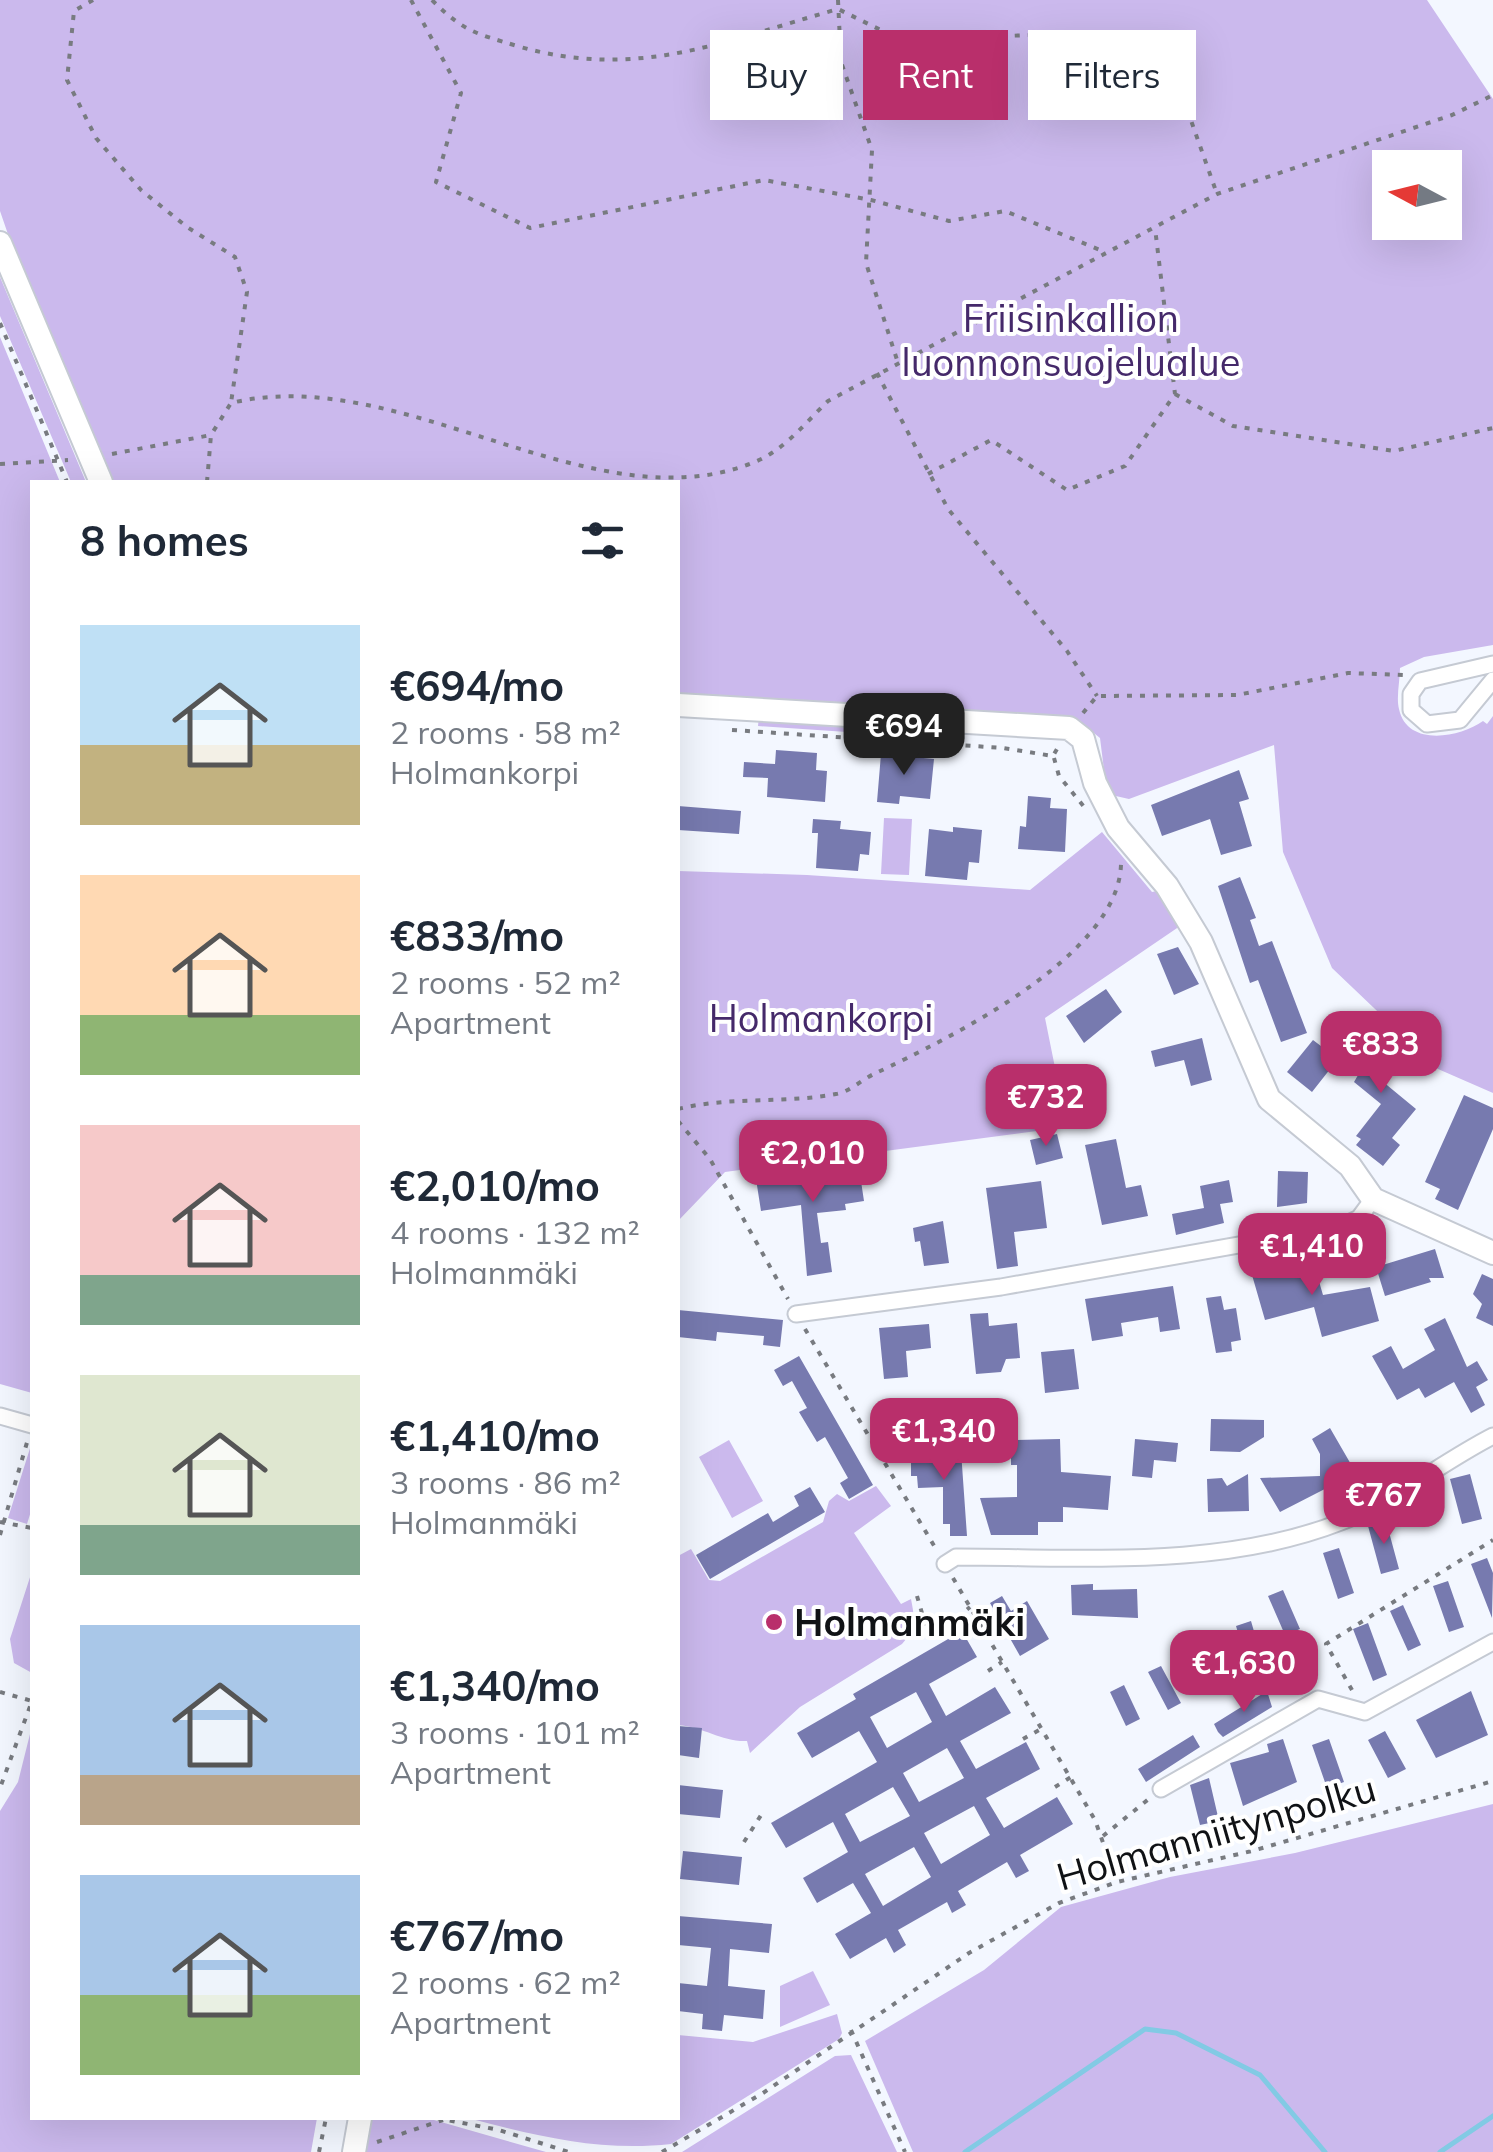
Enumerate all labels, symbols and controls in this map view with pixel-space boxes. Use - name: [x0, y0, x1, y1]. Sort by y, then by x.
- chip: Buy: [710, 30, 843, 120]
- chip: Rent: [863, 30, 1008, 120]
- chip: Filters: [1028, 30, 1196, 120]
- north arrow: [1372, 150, 1462, 240]
- map controls: [1372, 150, 1462, 240]
- park label: Friisinkallion luonnonsuojelualue: [902, 294, 1240, 386]
- icon: filters: [575, 513, 630, 568]
- text: 8 homes: [80, 514, 249, 567]
- text: €694/mo: [390, 659, 564, 712]
- icon: home: [160, 665, 280, 785]
- pin: €694: [845, 693, 963, 778]
- text: €694: [866, 705, 942, 745]
- text: 2 rooms · 58 m²: [390, 712, 621, 752]
- text: Holmankorpi: [390, 752, 579, 792]
- text: €833/mo: [390, 909, 564, 962]
- icon: home: [160, 915, 280, 1035]
- text: 2 rooms · 52 m²: [390, 962, 621, 1002]
- park label: Holmankorpi: [709, 994, 933, 1042]
- text: Apartment: [390, 1002, 551, 1042]
- pin: €833: [1322, 1011, 1440, 1096]
- text: €833: [1343, 1023, 1419, 1063]
- pin: €732: [987, 1064, 1105, 1149]
- text: €732: [1008, 1076, 1084, 1116]
- pin: €2,010: [732, 1120, 894, 1205]
- text: €2,010: [761, 1132, 865, 1172]
- text: €2,010/mo: [390, 1159, 600, 1212]
- icon: home: [160, 1165, 280, 1285]
- text: 4 rooms · 132 m²: [390, 1212, 640, 1252]
- pin: €1,410: [1231, 1213, 1393, 1298]
- text: €1,410: [1260, 1225, 1364, 1265]
- text: Holmanmäki: [390, 1252, 578, 1292]
- pin: €1,340: [863, 1398, 1025, 1483]
- text: €1,410/mo: [390, 1409, 600, 1462]
- text: €1,340: [892, 1410, 996, 1450]
- icon: home: [160, 1415, 280, 1535]
- text: 3 rooms · 86 m²: [390, 1462, 621, 1502]
- pin: €767: [1325, 1462, 1443, 1547]
- text: €767: [1346, 1474, 1422, 1514]
- text: Holmanmäki: [390, 1502, 578, 1542]
- place label: Holmanmäki: [794, 1598, 1025, 1646]
- marker: Holmanmäki: [763, 1611, 785, 1633]
- pin: €1,630: [1163, 1630, 1325, 1715]
- text: €1,630: [1192, 1642, 1296, 1682]
- text: €1,340/mo: [390, 1659, 600, 1712]
- icon: home: [160, 1665, 280, 1785]
- text: 3 rooms · 101 m²: [390, 1712, 640, 1752]
- text: Apartment: [390, 1752, 551, 1792]
- street label: Holmanniitynpolku: [1051, 1763, 1381, 1901]
- text: €767/mo: [390, 1909, 564, 1962]
- icon: home: [160, 1915, 280, 2035]
- text: 2 rooms · 62 m²: [390, 1962, 621, 2002]
- text: Apartment: [390, 2002, 551, 2042]

